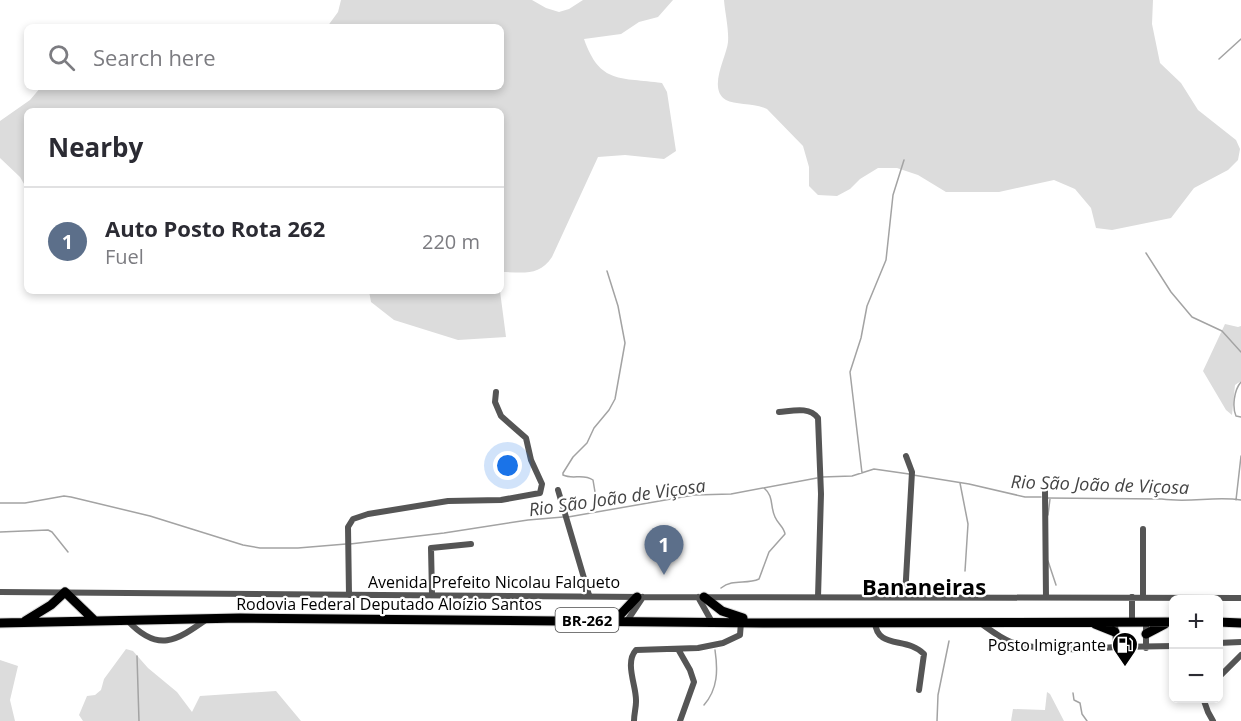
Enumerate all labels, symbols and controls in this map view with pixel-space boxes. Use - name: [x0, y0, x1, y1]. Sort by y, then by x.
- search box: [24, 24, 504, 90]
- icon: search: [45, 41, 78, 74]
- text: Search here: [93, 42, 216, 72]
- text: Nearby: [48, 129, 143, 165]
- text: Auto Posto Rota 262: [105, 213, 325, 243]
- text: 1: [62, 228, 73, 255]
- text: 220 m: [422, 228, 480, 255]
- text: Fuel: [105, 243, 144, 270]
- your location: [493, 451, 522, 480]
- water label: Rio São João de Viçosa: [1010, 469, 1190, 499]
- water label: Rio São João de Viçosa: [527, 473, 707, 521]
- pin: 1: [644, 526, 684, 575]
- street label: Avenida Prefeito Nicolau Falqueto: [368, 571, 620, 593]
- district label: Bananeiras: [862, 571, 986, 601]
- street label: Rodovia Federal Deputado Aloízio Santos: [236, 593, 542, 615]
- map controls: [1169, 595, 1223, 703]
- button: +: [1169, 595, 1223, 649]
- road number: BR-262: [556, 608, 618, 632]
- fuel station icon: Posto Imigrante: [1110, 630, 1140, 668]
- place label: Posto Imigrante: [988, 634, 1106, 656]
- button: −: [1169, 649, 1223, 703]

